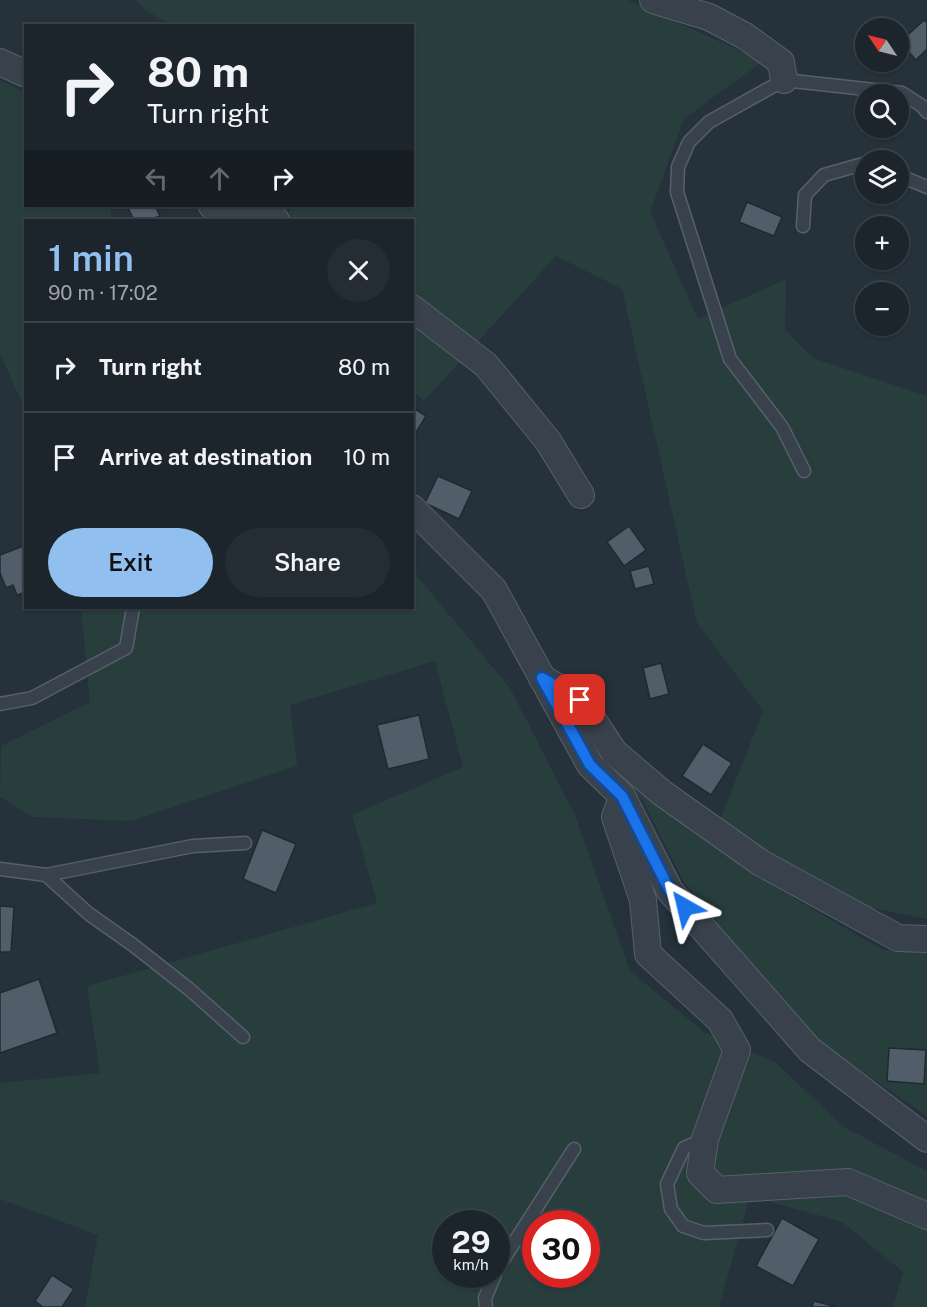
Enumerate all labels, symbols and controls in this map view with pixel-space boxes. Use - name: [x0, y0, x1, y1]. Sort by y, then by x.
- north arrow: [855, 18, 909, 72]
- map controls: [855, 18, 909, 336]
- text: 80 m: [147, 47, 249, 96]
- icon: right: [48, 48, 126, 126]
- button: search: [855, 84, 909, 138]
- text: Turn right: [147, 97, 270, 129]
- button: layers: [855, 150, 909, 204]
- icon: left: [140, 162, 173, 195]
- icon: ahead: [203, 162, 236, 195]
- icon: right: [266, 162, 299, 195]
- button: +: [855, 216, 909, 270]
- text: 1 min: [48, 237, 134, 279]
- button: close: [327, 239, 390, 302]
- text: 90 m · 17:02: [48, 281, 158, 305]
- button: −: [855, 282, 909, 336]
- icon: right: [48, 351, 81, 384]
- text: Turn right: [99, 354, 202, 380]
- text: 80 m: [338, 354, 390, 380]
- icon: arrive: [48, 441, 81, 474]
- text: Arrive at destination: [99, 444, 312, 470]
- text: 10 m: [343, 444, 390, 470]
- button: Exit: [48, 528, 213, 597]
- button: Share: [225, 528, 390, 597]
- pin: [554, 674, 605, 725]
- icon: arrive: [563, 683, 596, 716]
- position arrow: [653, 875, 717, 939]
- speed limit sign: 30: [522, 1210, 600, 1288]
- text: 29: [452, 1224, 490, 1260]
- text: km/h: [453, 1256, 489, 1273]

